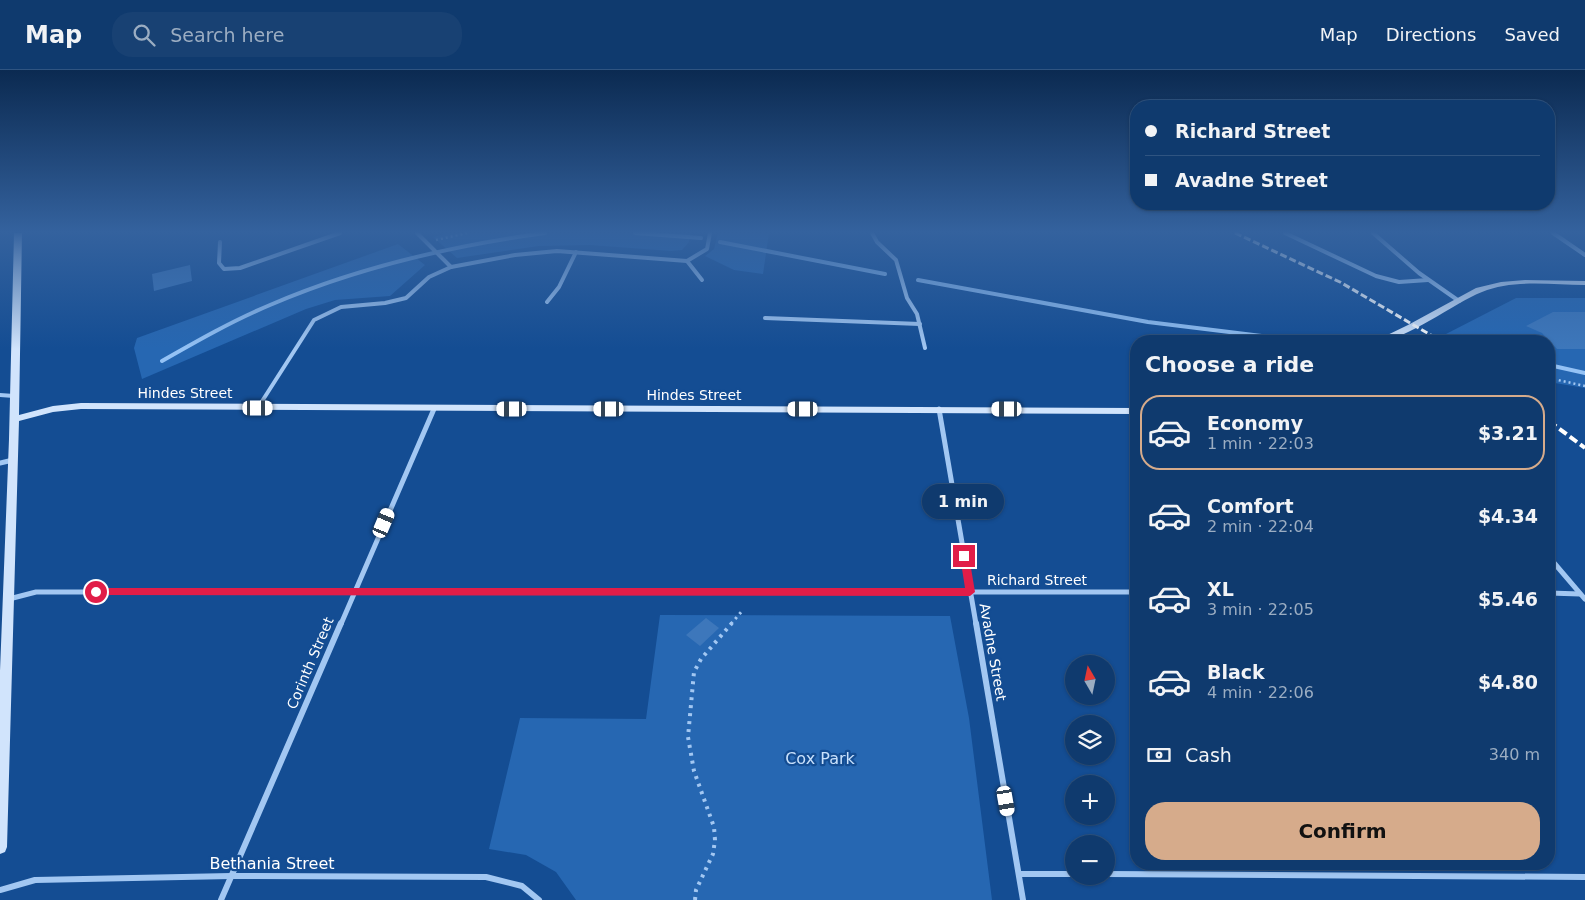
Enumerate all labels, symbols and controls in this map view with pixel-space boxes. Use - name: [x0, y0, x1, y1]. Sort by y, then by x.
- search box: [112, 12, 462, 57]
- text: Map: [25, 21, 82, 49]
- icon: search: [130, 21, 158, 49]
- text: Search here: [170, 24, 284, 46]
- text: Map: [1320, 24, 1358, 45]
- text: Directions: [1386, 24, 1476, 45]
- text: Saved: [1504, 24, 1560, 45]
- text: Richard Street: [1175, 120, 1330, 142]
- text: Avadne Street: [1175, 169, 1328, 191]
- text: Choose a ride: [1145, 352, 1314, 377]
- street label: Hindes Street: [137, 385, 233, 401]
- street label: Hindes Street: [646, 387, 742, 403]
- car: [243, 401, 273, 416]
- car: [497, 402, 527, 417]
- car: [594, 402, 624, 417]
- car: [788, 402, 818, 417]
- car: [992, 402, 1022, 417]
- icon: car: [1147, 410, 1192, 455]
- text: Economy: [1207, 412, 1303, 434]
- text: $3.21: [1478, 422, 1538, 444]
- text: 1 min · 22:03: [1207, 434, 1314, 453]
- callout: 1 min: [923, 484, 1005, 518]
- text: 1 min: [938, 492, 988, 511]
- icon: car: [1147, 493, 1192, 538]
- text: Comfort: [1207, 495, 1294, 517]
- text: $4.34: [1478, 505, 1538, 527]
- car: [371, 506, 396, 540]
- text: 2 min · 22:04: [1207, 517, 1314, 536]
- route end: [953, 545, 975, 567]
- street label: Richard Street: [987, 572, 1088, 588]
- icon: car: [1147, 576, 1192, 621]
- text: XL: [1207, 578, 1234, 600]
- route start: [85, 581, 107, 603]
- text: $5.46: [1478, 588, 1538, 610]
- text: 3 min · 22:05: [1207, 600, 1314, 619]
- street label: Avadne Street: [977, 602, 1010, 703]
- street label: Corinth Street: [283, 614, 337, 711]
- north arrow: [1065, 655, 1115, 705]
- map controls: [1065, 655, 1115, 885]
- icon: car: [1147, 659, 1192, 704]
- text: Black: [1207, 661, 1265, 683]
- text: $4.80: [1478, 671, 1538, 693]
- text: 4 min · 22:06: [1207, 683, 1314, 702]
- button: layers: [1065, 715, 1115, 765]
- icon: cash: [1145, 741, 1173, 769]
- text: Cash: [1185, 744, 1232, 766]
- text: 340 m: [1489, 745, 1540, 764]
- park label: Cox Park: [785, 749, 856, 768]
- button: +: [1065, 775, 1115, 825]
- car: [996, 785, 1015, 817]
- button: Confirm: [1145, 802, 1540, 860]
- button: −: [1065, 835, 1115, 885]
- street label: Bethania Street: [209, 854, 335, 873]

